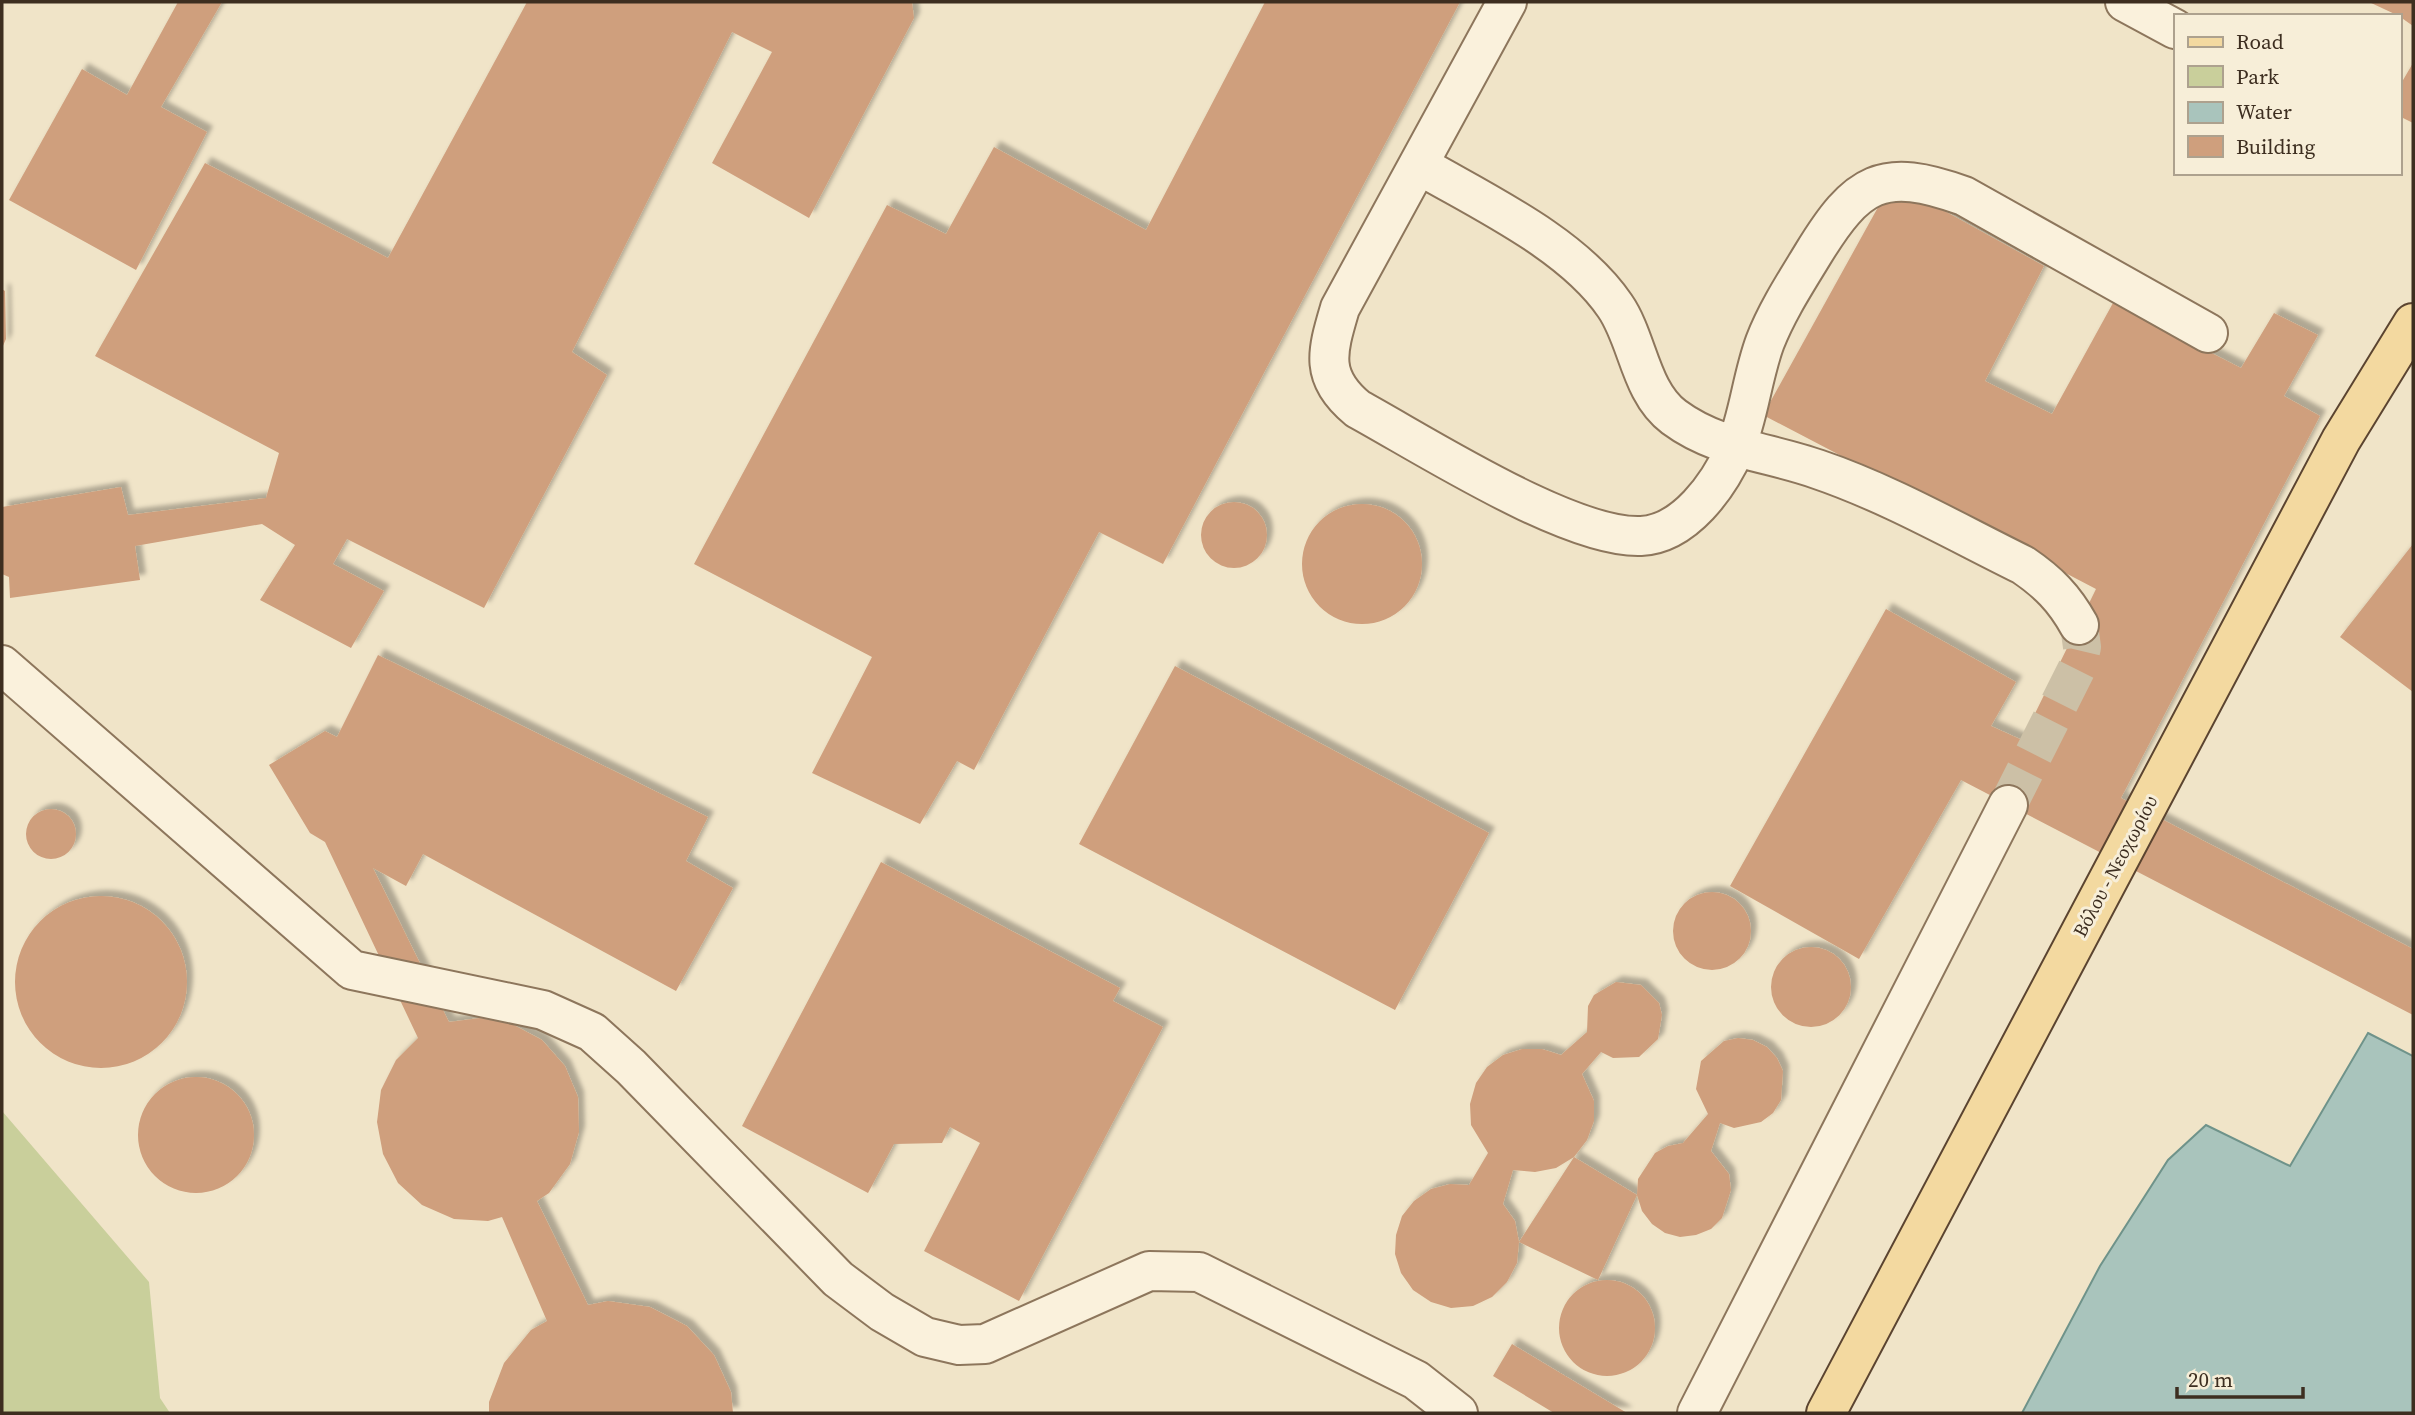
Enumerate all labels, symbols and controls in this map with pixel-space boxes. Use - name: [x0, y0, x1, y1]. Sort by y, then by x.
- legend: [2174, 14, 2401, 175]
- text: Road: [2236, 27, 2284, 56]
- text: Park: [2236, 62, 2280, 91]
- text: Water: [2236, 97, 2292, 126]
- text: Building: [2236, 132, 2315, 161]
- street label: Βόλου - Νεοχωρίου: [2067, 791, 2163, 941]
- scale bar: [2177, 1356, 2303, 1400]
- text: 20 m: [2188, 1365, 2233, 1394]

